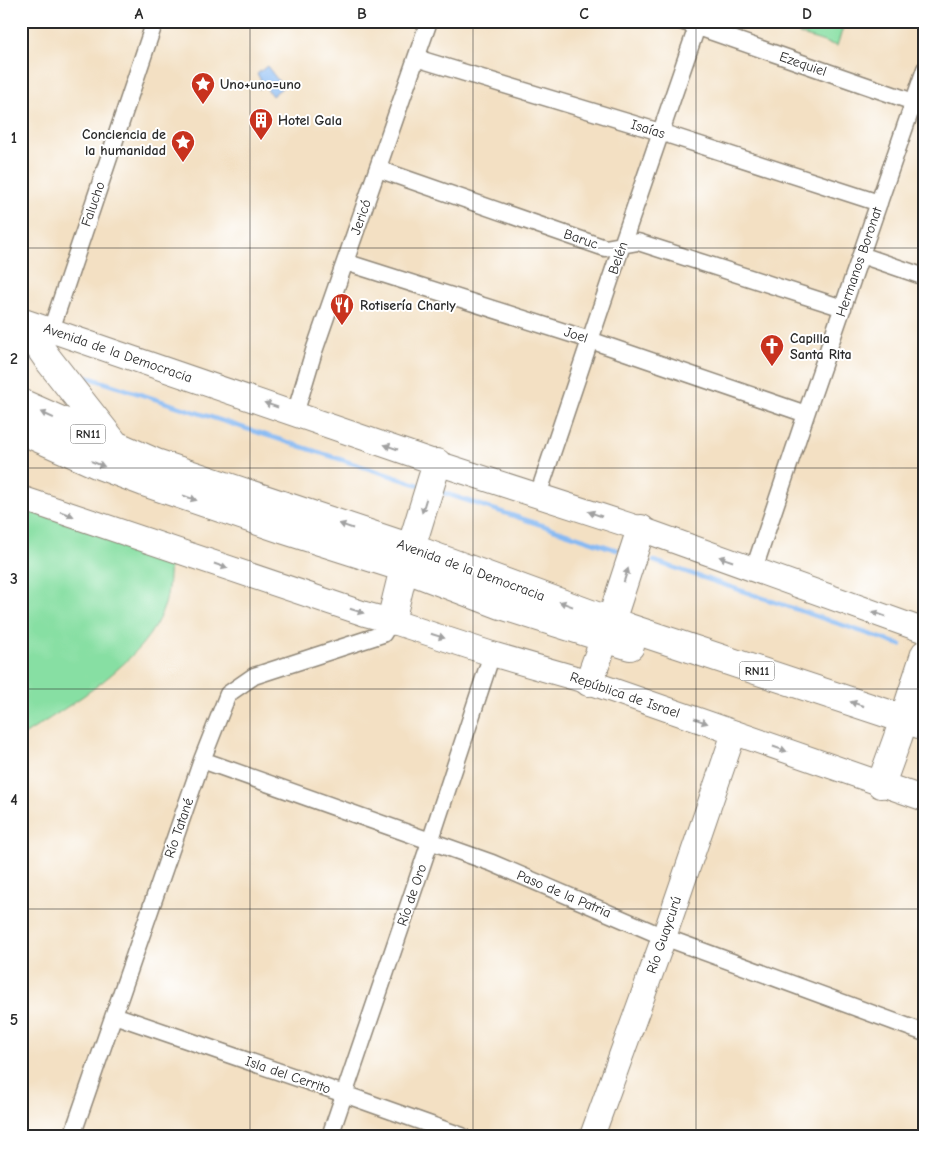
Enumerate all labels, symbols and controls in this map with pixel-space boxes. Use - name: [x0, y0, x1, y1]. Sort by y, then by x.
- text: A: [135, 5, 144, 23]
- text: B: [357, 5, 367, 23]
- text: C: [579, 5, 589, 23]
- text: D: [802, 5, 812, 23]
- street label: Ezequiel: [777, 48, 829, 80]
- place icon: Uno+uno=uno: [190, 71, 216, 105]
- place label: Uno+uno=uno: [220, 76, 301, 93]
- building icon: Hotel Gala: [248, 107, 274, 141]
- place label: Hotel Gala: [278, 112, 342, 129]
- street label: Isaías: [629, 116, 667, 142]
- place label: Conciencia de la humanidad: [82, 126, 166, 159]
- text: 1: [11, 129, 17, 147]
- place icon: Conciencia de la humanidad: [170, 129, 196, 163]
- street label: Falucho: [77, 179, 109, 229]
- street label: Jericó: [347, 197, 375, 237]
- street label: Hermanos Boronat: [832, 204, 886, 319]
- street label: Baruc: [562, 225, 601, 253]
- street label: Belén: [605, 239, 631, 277]
- restaurant icon: Rotisería Charly: [329, 292, 355, 326]
- place label: Rotisería Charly: [360, 297, 456, 314]
- street label: Avenida de la Democracia: [41, 320, 195, 386]
- street label: Joel: [562, 323, 590, 347]
- place label: Capilla Santa Rita: [790, 330, 852, 363]
- church icon: Capilla Santa Rita: [759, 333, 785, 367]
- text: 2: [10, 350, 18, 368]
- one-way arrow: [263, 401, 278, 408]
- one-way arrow: [40, 411, 54, 419]
- road number: RN11: [70, 424, 106, 444]
- one-way arrow: [384, 443, 399, 450]
- one-way arrow: [91, 460, 106, 468]
- one-way arrow: [183, 494, 198, 502]
- one-way arrow: [420, 498, 428, 513]
- one-way arrow: [587, 510, 602, 518]
- one-way arrow: [60, 511, 75, 518]
- one-way arrow: [338, 522, 353, 530]
- street label: Avenida de la Democracia: [395, 535, 547, 605]
- one-way arrow: [718, 555, 733, 563]
- one-way arrow: [214, 562, 229, 570]
- one-way arrow: [623, 567, 631, 582]
- text: 3: [10, 570, 18, 588]
- one-way arrow: [558, 600, 573, 607]
- one-way arrow: [349, 608, 364, 615]
- one-way arrow: [871, 610, 886, 618]
- one-way arrow: [430, 633, 445, 640]
- road number: RN11: [740, 661, 774, 680]
- street label: República de Israel: [568, 668, 682, 722]
- one-way arrow: [849, 700, 864, 708]
- one-way arrow: [694, 718, 709, 725]
- one-way arrow: [773, 745, 788, 753]
- text: 4: [10, 791, 18, 809]
- street label: Río Tatané: [161, 796, 197, 860]
- street label: Río de Oro: [393, 862, 431, 928]
- street label: Paso de la Patria: [514, 866, 614, 922]
- street label: Río Guaycurú: [643, 894, 685, 976]
- text: 5: [10, 1011, 18, 1029]
- street label: Isla del Cerrito: [243, 1052, 333, 1098]

